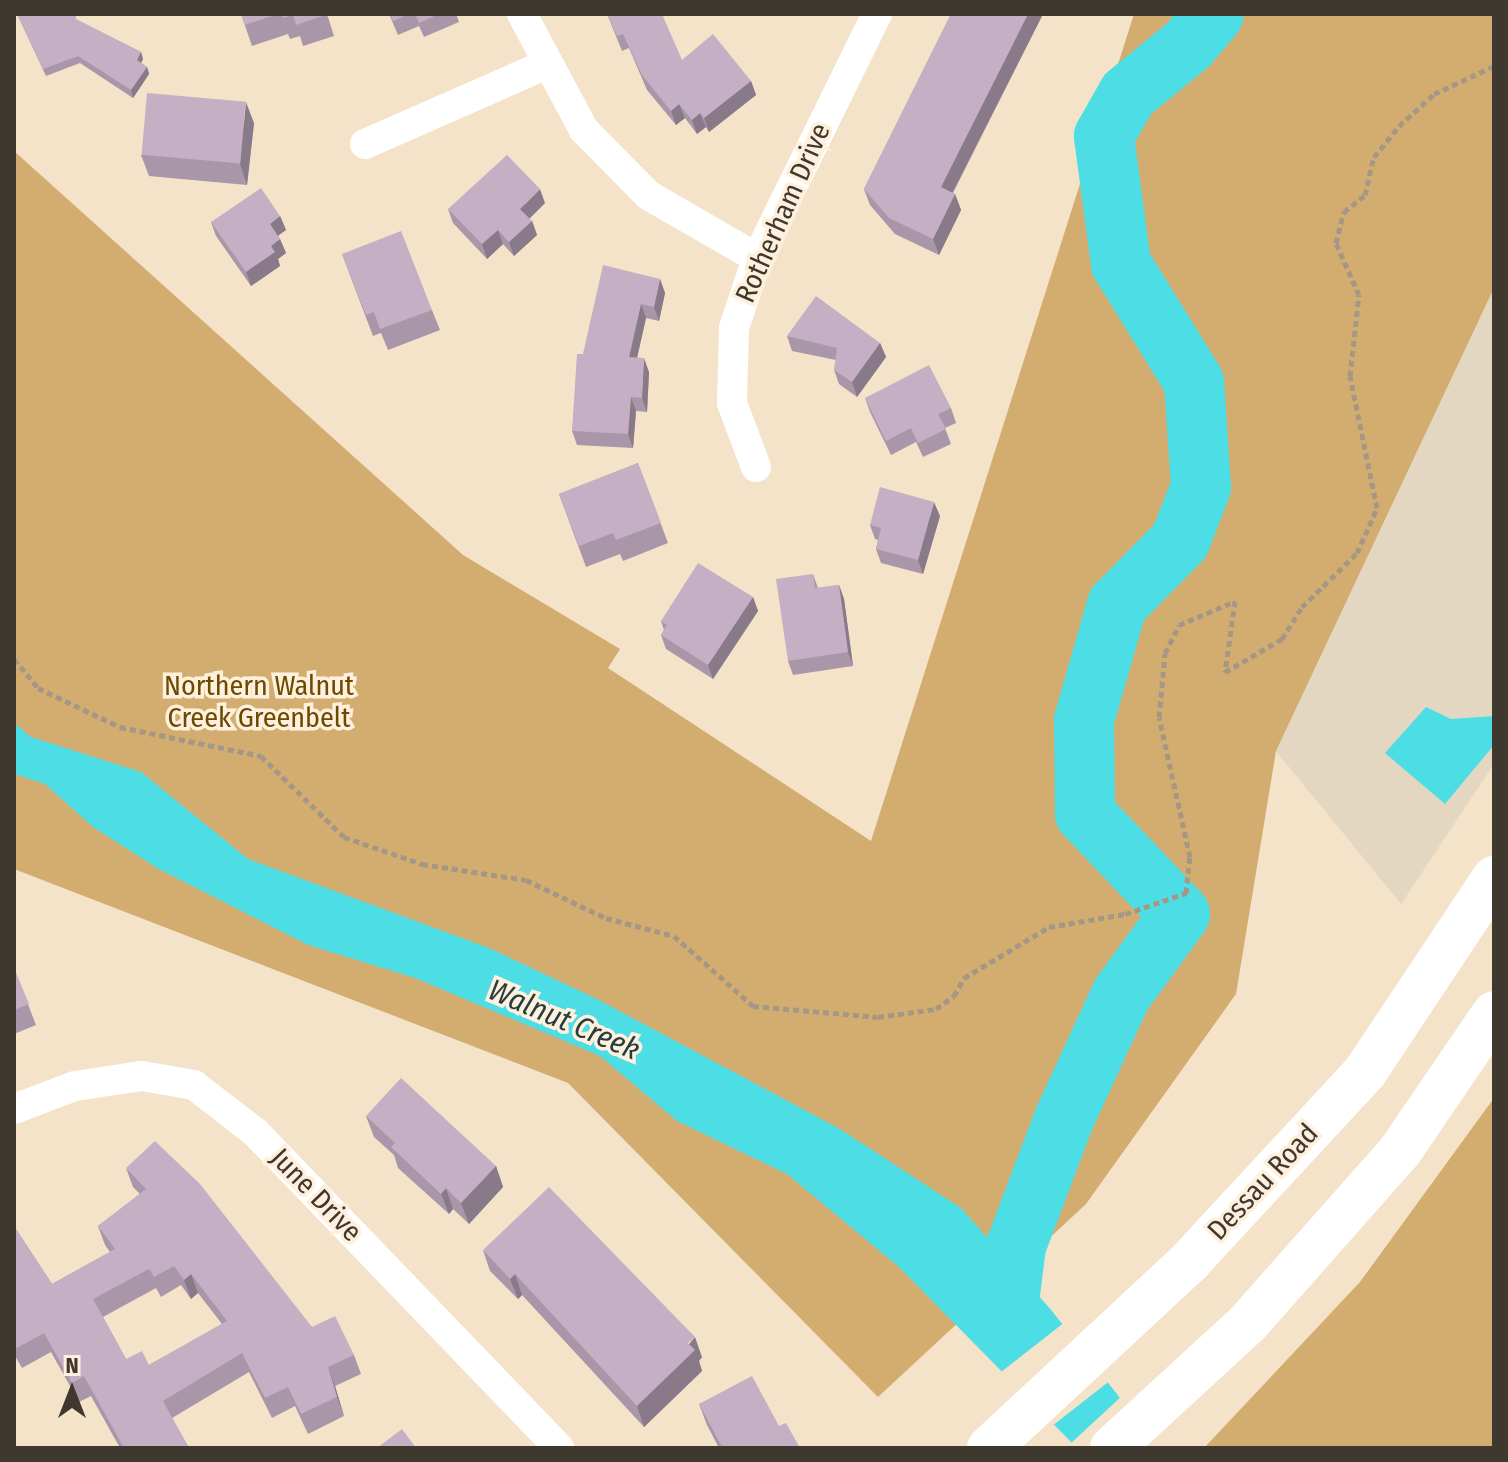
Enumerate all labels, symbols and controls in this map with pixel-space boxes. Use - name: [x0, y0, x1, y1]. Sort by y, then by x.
- street label: Rotherham Drive: [728, 118, 838, 308]
- park label: Northern Walnut Creek Greenbelt: [164, 669, 354, 735]
- water label: Walnut Creek: [483, 972, 645, 1068]
- street label: Dessau Road: [1201, 1117, 1325, 1247]
- street label: June Drive: [263, 1141, 369, 1249]
- north arrow: [32, 1350, 112, 1430]
- text: N: [65, 1352, 79, 1379]

